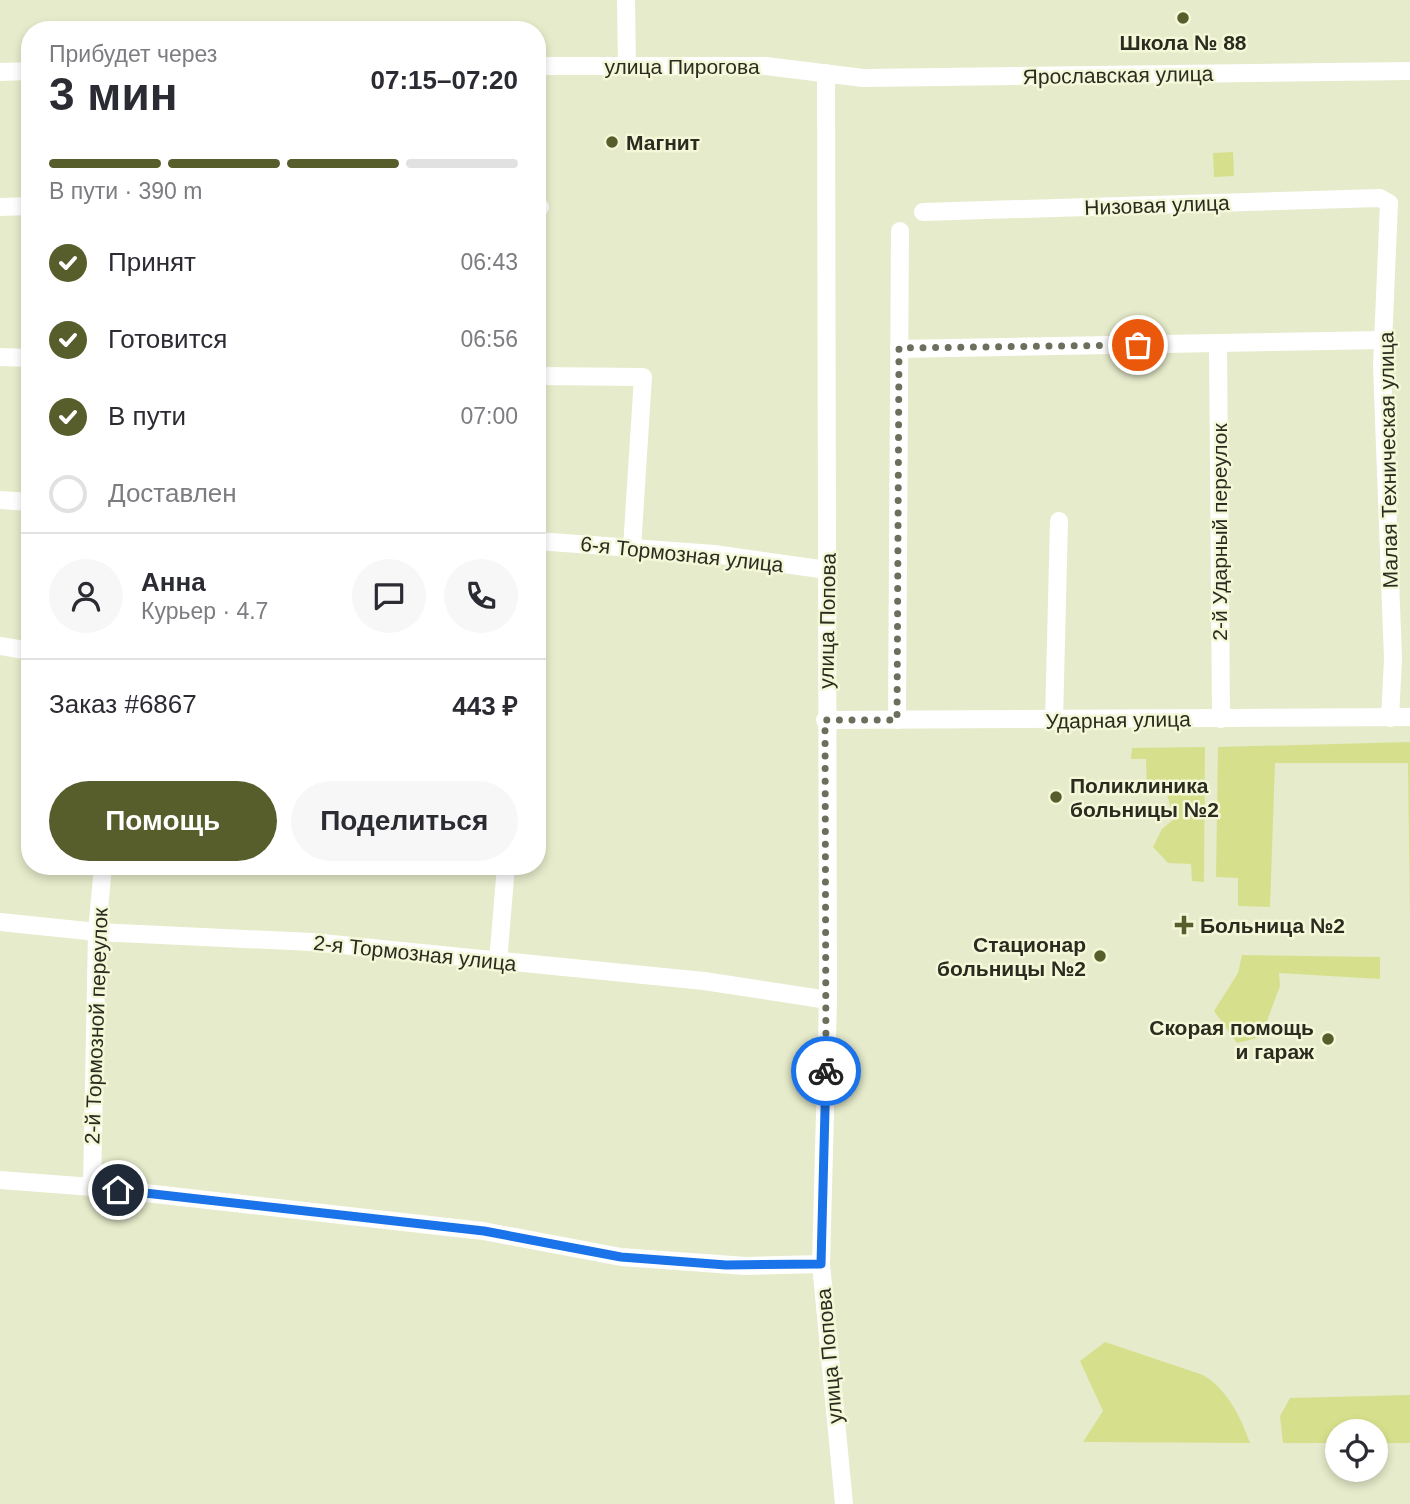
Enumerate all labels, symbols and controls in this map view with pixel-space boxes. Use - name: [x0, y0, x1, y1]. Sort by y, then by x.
- marker: Школа № 88: [1175, 10, 1191, 26]
- place label: Школа № 88: [1119, 31, 1247, 54]
- text: Прибудет через: [49, 41, 217, 67]
- street label: улица Пирогова: [604, 55, 760, 78]
- street label: Ярославская улица: [1022, 62, 1214, 88]
- text: 07:15–07:20: [371, 65, 518, 95]
- text: 3 мин: [49, 68, 177, 120]
- place label: Магнит: [626, 131, 700, 154]
- marker: Магнит: [604, 134, 620, 150]
- text: В пути · 390 m: [49, 178, 202, 204]
- street label: Низовая улица: [1084, 191, 1230, 219]
- icon: check: [49, 244, 87, 282]
- text: Принят: [108, 247, 196, 277]
- text: 06:43: [460, 249, 518, 275]
- pin: [1108, 315, 1168, 375]
- icon: check: [49, 321, 87, 359]
- text: Готовится: [108, 324, 227, 354]
- text: 06:56: [460, 326, 518, 352]
- icon: bag: [1119, 326, 1157, 364]
- street label: Малая Техническая улица: [1374, 331, 1402, 588]
- icon: check: [49, 398, 87, 436]
- text: В пути: [108, 401, 186, 431]
- text: 07:00: [460, 403, 518, 429]
- street label: 2-й Ударный переулок: [1208, 423, 1231, 641]
- text: Доставлен: [108, 478, 237, 508]
- street label: 6-я Тормозная улица: [579, 532, 785, 576]
- street label: улица Попова: [814, 553, 840, 689]
- button: person: [49, 559, 123, 633]
- button: chat: [352, 559, 426, 633]
- button: phone: [444, 559, 518, 633]
- text: Анна: [141, 567, 206, 597]
- text: Курьер · 4.7: [141, 598, 268, 624]
- text: Заказ #6867: [49, 689, 197, 719]
- text: 443 ₽: [452, 691, 518, 721]
- street label: Ударная улица: [1045, 707, 1191, 733]
- place label: Поликлиника больницы №2: [1070, 774, 1219, 821]
- button: Помощь: [49, 781, 277, 861]
- button: Поделиться: [291, 781, 518, 861]
- marker: Поликлиника больницы №2: [1048, 789, 1064, 805]
- street label: 2-й Тормозной переулок: [80, 907, 112, 1145]
- place label: Больница №2: [1200, 914, 1345, 937]
- marker: Больница №2: [1174, 915, 1194, 935]
- street label: 2-я Тормозная улица: [312, 931, 518, 975]
- place label: Стационар больницы №2: [937, 933, 1086, 980]
- marker: Стационар больницы №2: [1092, 948, 1108, 964]
- place label: Скорая помощь и гараж: [1149, 1016, 1315, 1063]
- marker: Скорая помощь и гараж: [1320, 1031, 1336, 1047]
- courier: [791, 1036, 861, 1106]
- icon: bike: [807, 1052, 845, 1090]
- pin: [88, 1160, 148, 1220]
- icon: home: [99, 1171, 137, 1209]
- street label: улица Попова: [812, 1287, 846, 1425]
- map controls: [1325, 1419, 1388, 1482]
- button: locate: [1325, 1419, 1388, 1482]

